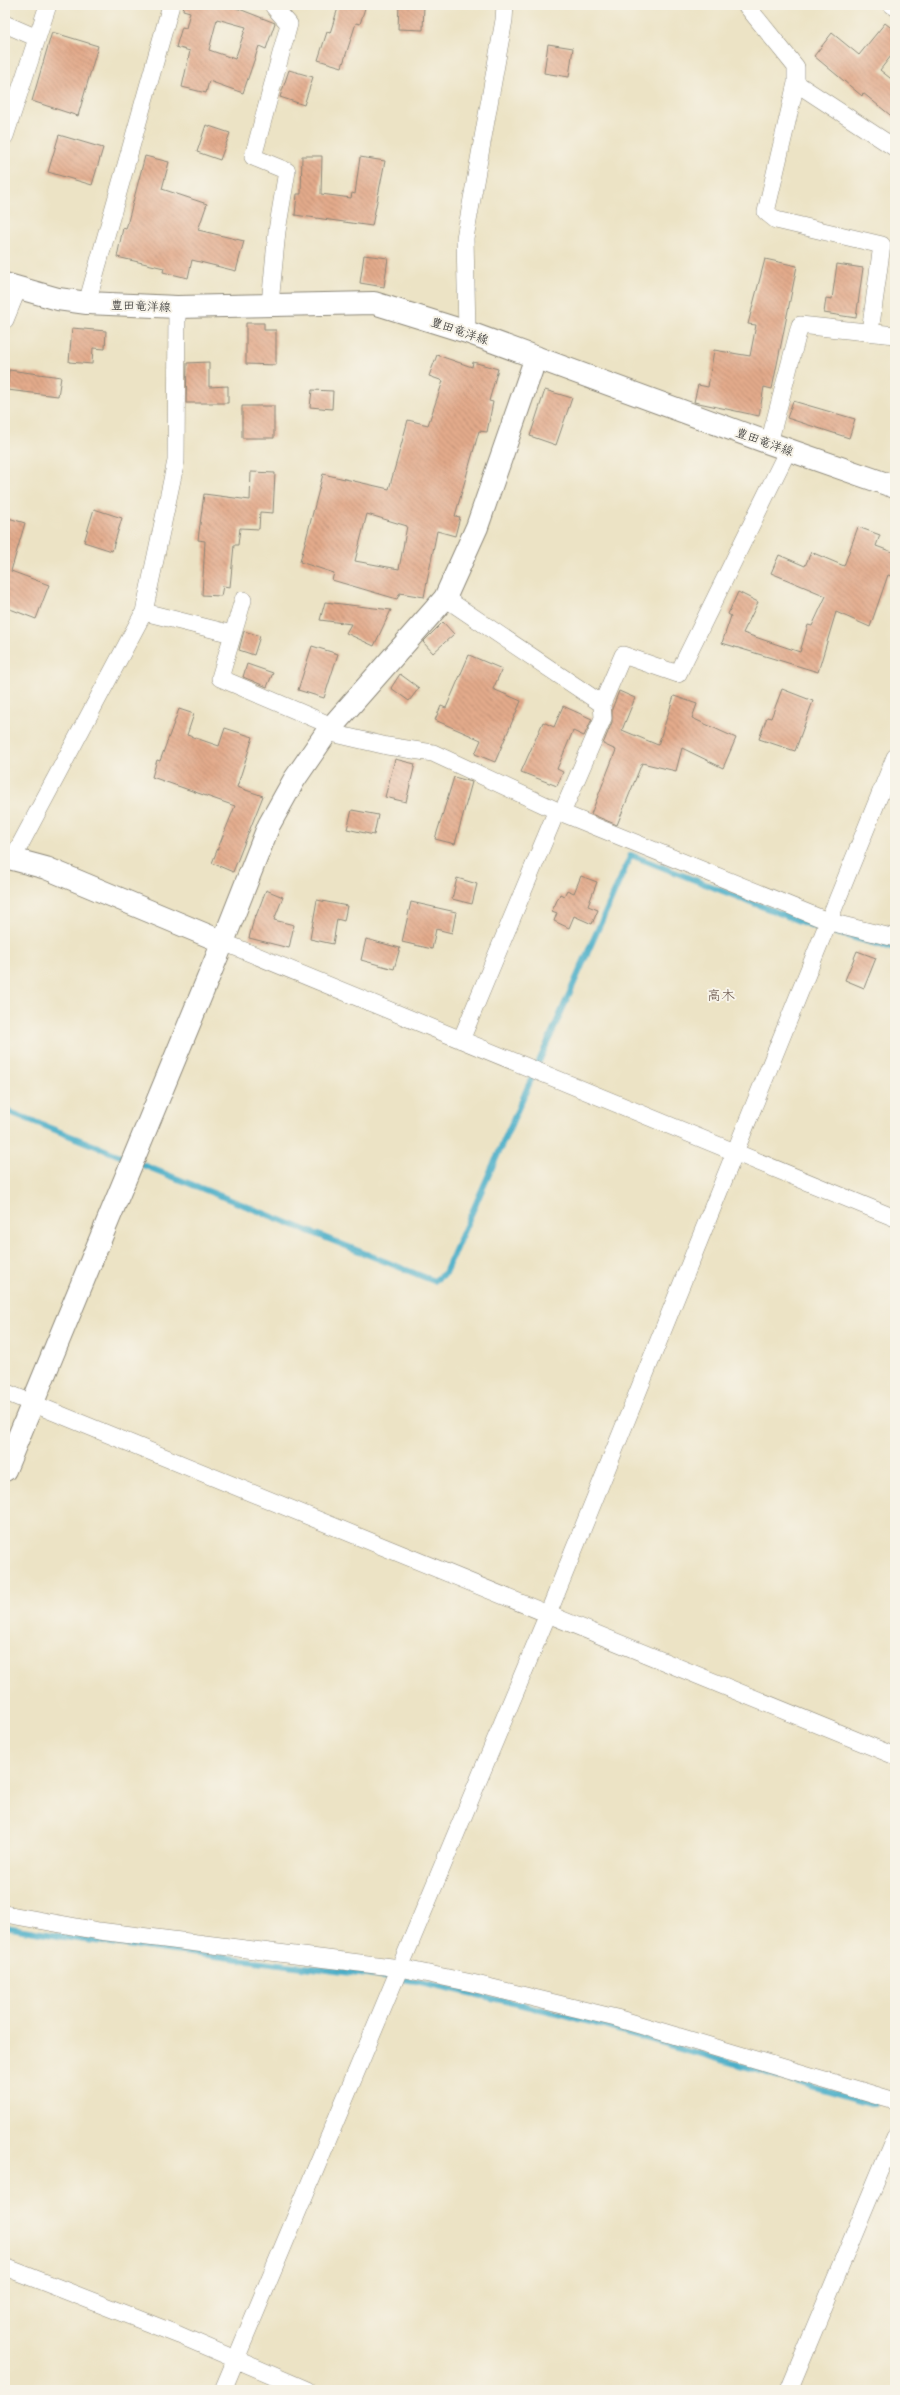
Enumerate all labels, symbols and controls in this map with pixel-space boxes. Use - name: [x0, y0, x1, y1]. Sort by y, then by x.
- street label: 豊田竜洋線: [111, 296, 171, 314]
- street label: 豊田竜洋線: [429, 313, 491, 347]
- street label: 豊田竜洋線: [734, 423, 796, 459]
- district label: 高木: [707, 985, 735, 1004]

